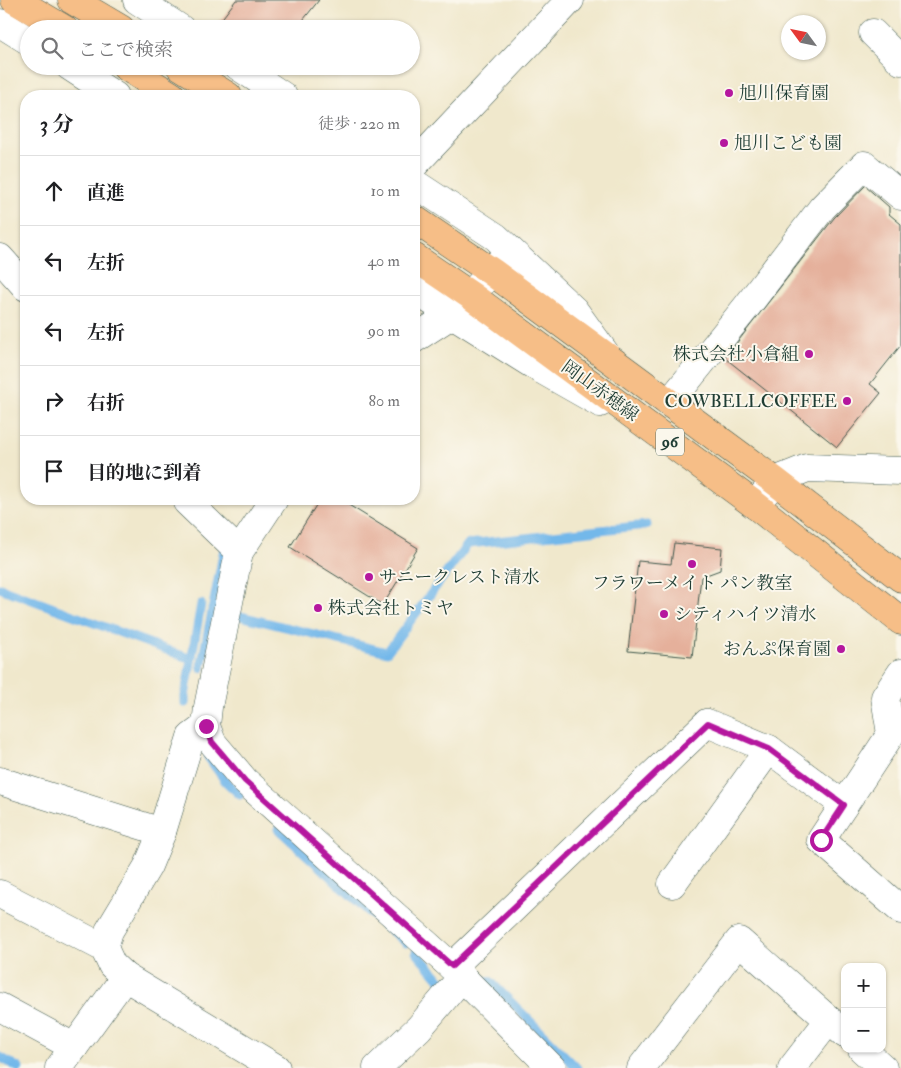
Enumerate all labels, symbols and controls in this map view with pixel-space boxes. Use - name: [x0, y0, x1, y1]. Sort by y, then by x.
- north arrow: [781, 15, 826, 60]
- search box: [20, 20, 420, 75]
- icon: search: [38, 34, 66, 62]
- text: ここで検索: [78, 38, 173, 62]
- place label: 旭川保育園: [739, 82, 829, 105]
- marker: 旭川保育園: [723, 87, 735, 99]
- text: 3 分: [40, 111, 73, 138]
- text: 徒歩 · 220 m: [318, 114, 400, 134]
- place label: 旭川こども園: [734, 132, 842, 155]
- marker: 旭川こども園: [718, 137, 730, 149]
- icon: ahead: [40, 177, 68, 205]
- text: 直進: [87, 181, 125, 205]
- text: 10 m: [370, 181, 400, 201]
- icon: left: [40, 247, 68, 275]
- text: 左折: [87, 251, 125, 275]
- text: 40 m: [367, 251, 400, 271]
- icon: left: [40, 317, 68, 345]
- text: 左折: [87, 321, 125, 345]
- text: 90 m: [368, 321, 400, 341]
- place label: 株式会社小倉組: [673, 343, 799, 366]
- marker: 株式会社小倉組: [803, 348, 815, 360]
- street label: 岡山赤穂線: [557, 355, 643, 427]
- icon: right: [40, 387, 68, 415]
- place label: COWBELLCOFFEE: [664, 390, 837, 413]
- text: 右折: [87, 391, 125, 415]
- text: 80 m: [369, 391, 400, 411]
- marker: COWBELLCOFFEE: [841, 395, 853, 407]
- road number: 96: [656, 428, 684, 456]
- icon: arrive: [40, 457, 68, 485]
- text: 目的地に到着: [87, 461, 201, 485]
- marker: フラワーメイト パン教室: [686, 558, 698, 570]
- place label: サニークレスト清水: [379, 566, 540, 589]
- marker: サニークレスト清水: [363, 571, 375, 583]
- place label: フラワーメイト パン教室: [592, 572, 792, 595]
- place label: 株式会社トミヤ: [328, 597, 454, 620]
- marker: 株式会社トミヤ: [312, 602, 324, 614]
- place label: シティハイツ清水: [674, 603, 817, 626]
- marker: シティハイツ清水: [658, 608, 670, 620]
- place label: おんぷ保育園: [723, 638, 831, 661]
- marker: おんぷ保育園: [835, 643, 847, 655]
- route end: [195, 715, 218, 738]
- route start: [810, 829, 833, 852]
- map controls: [841, 963, 886, 1053]
- button: +: [841, 963, 886, 1008]
- button: −: [841, 1008, 886, 1053]

